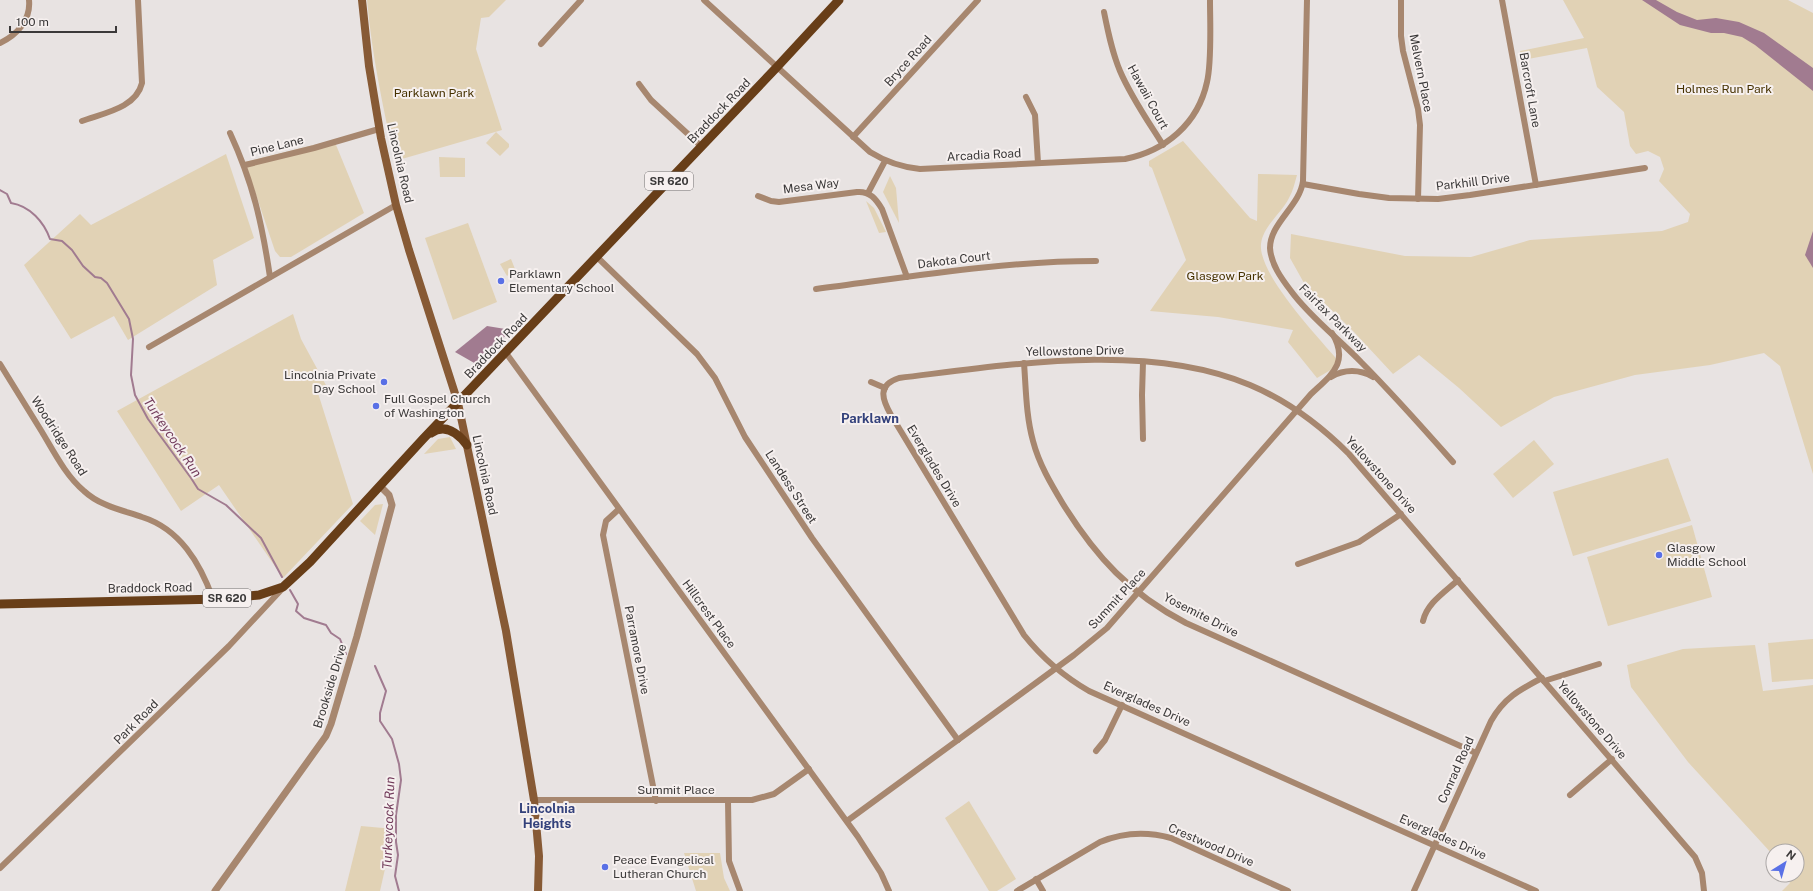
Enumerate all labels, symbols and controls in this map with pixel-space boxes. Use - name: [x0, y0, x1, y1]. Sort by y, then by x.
- scale bar: [10, 8, 116, 34]
- text: 100 m: [16, 15, 49, 29]
- street label: Bryce Road: [881, 33, 935, 89]
- street label: Melvern Place: [1407, 33, 1435, 113]
- street label: Barcroft Lane: [1517, 51, 1544, 129]
- street label: Hawaii Court: [1125, 62, 1172, 132]
- street label: Braddock Road: [685, 76, 753, 146]
- park label: Holmes Run Park: [1676, 82, 1772, 96]
- park label: Parklawn Park: [394, 86, 474, 100]
- street label: Lincolnia Road: [384, 122, 416, 204]
- street label: Pine Lane: [249, 133, 305, 159]
- street label: Arcadia Road: [946, 146, 1022, 164]
- street label: Parkhill Drive: [1435, 171, 1511, 193]
- road number: SR 620: [645, 172, 693, 190]
- street label: Mesa Way: [782, 176, 840, 196]
- street label: Dakota Court: [917, 249, 992, 271]
- place label: Parklawn Elementary School: [509, 267, 615, 295]
- park label: Glasgow Park: [1187, 269, 1264, 283]
- marker: Parklawn Elementary School: [496, 276, 506, 286]
- street label: Fairfax Parkway: [1296, 281, 1370, 355]
- street label: Braddock Road: [462, 311, 530, 381]
- street label: Yellowstone Drive: [1026, 343, 1125, 359]
- place label: Lincolnia Private Day School: [284, 368, 376, 396]
- marker: Lincolnia Private Day School: [379, 377, 389, 387]
- place label: Full Gospel Church of Washington: [384, 392, 490, 420]
- street label: Woodridge Road: [28, 394, 90, 478]
- water label: Turkeycock Run: [140, 395, 205, 480]
- marker: Full Gospel Church of Washington: [371, 401, 381, 411]
- district label: Parklawn: [841, 411, 899, 426]
- street label: Everglades Drive: [904, 422, 964, 510]
- street label: Lincolnia Road: [470, 434, 500, 516]
- street label: Yellowstone Drive: [1343, 434, 1419, 516]
- street label: Landess Street: [762, 448, 820, 526]
- place label: Glasgow Middle School: [1667, 541, 1747, 569]
- marker: Glasgow Middle School: [1654, 550, 1664, 560]
- street label: Summit Place: [1085, 566, 1149, 632]
- street label: Hillcrest Place: [679, 577, 739, 651]
- street label: Braddock Road: [107, 580, 193, 596]
- road number: SR 620: [203, 589, 251, 607]
- street label: Yosemite Drive: [1161, 590, 1241, 640]
- street label: Parramore Drive: [622, 604, 653, 696]
- street label: Brookside Drive: [311, 642, 350, 730]
- street label: Yellowstone Drive: [1554, 678, 1630, 762]
- street label: Everglades Drive: [1101, 679, 1193, 730]
- street label: Park Road: [111, 697, 161, 747]
- street label: Conrad Road: [1435, 734, 1477, 806]
- water label: Turkeycock Run: [379, 776, 398, 870]
- street label: Summit Place: [637, 783, 715, 797]
- district label: Lincolnia Heights: [519, 801, 575, 831]
- street label: Everglades Drive: [1397, 812, 1489, 863]
- street label: Crestwood Drive: [1166, 821, 1256, 869]
- north arrow: [1765, 843, 1805, 883]
- text: N: [1784, 848, 1798, 862]
- place label: Peace Evangelical Lutheran Church: [613, 853, 714, 881]
- marker: Peace Evangelical Lutheran Church: [600, 862, 610, 872]

